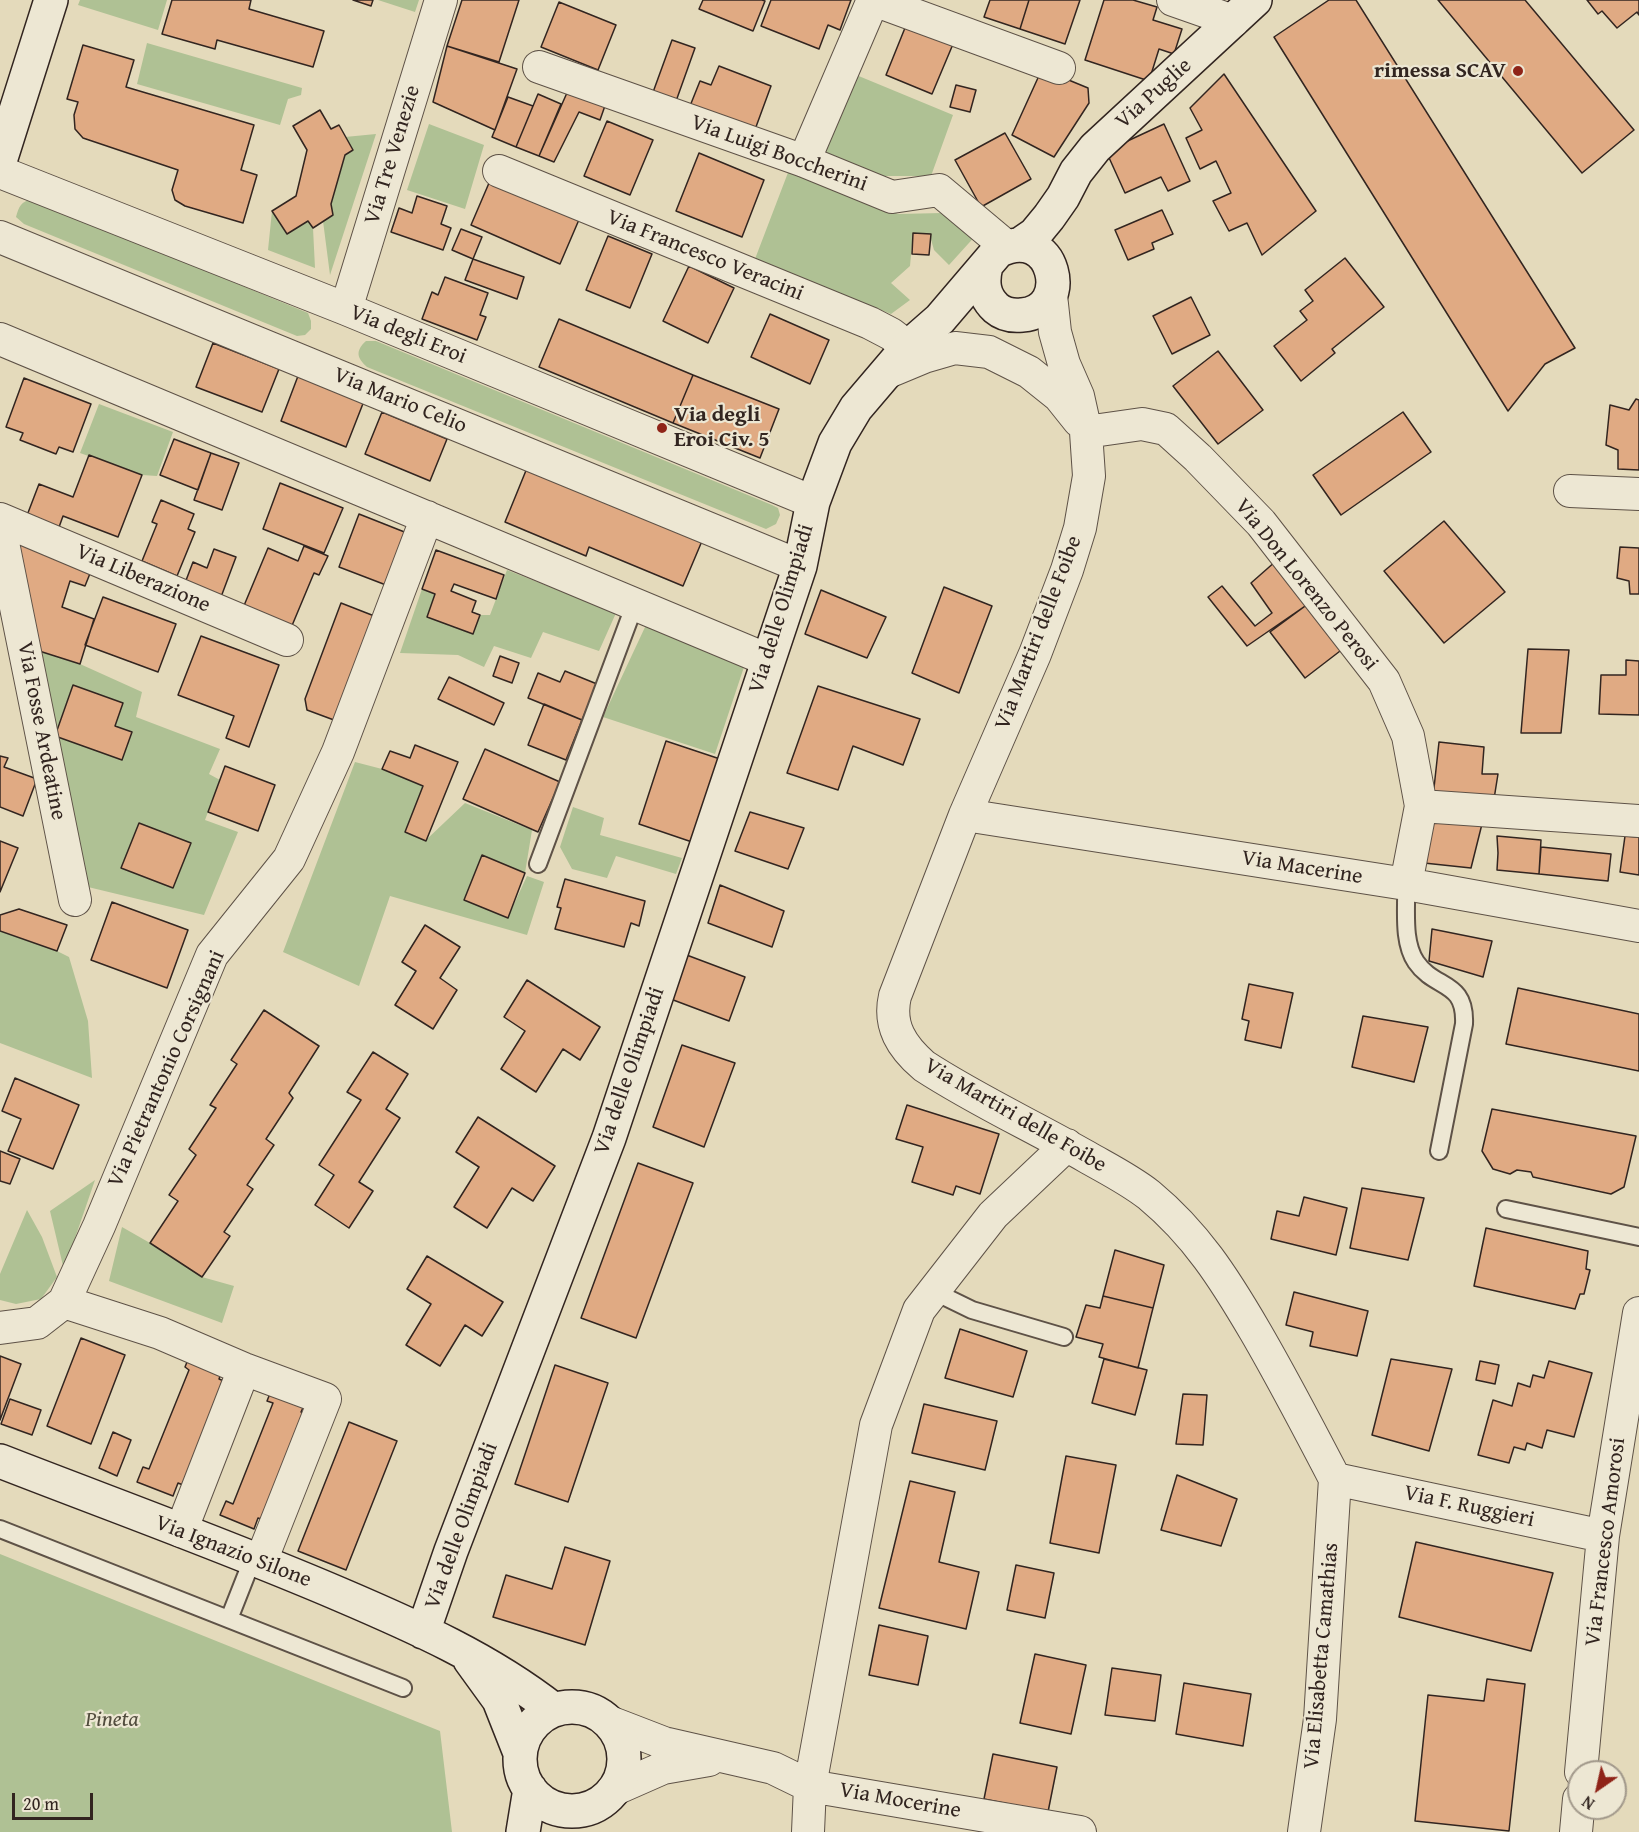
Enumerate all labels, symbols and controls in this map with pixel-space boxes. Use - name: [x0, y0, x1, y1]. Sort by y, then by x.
- street label: Via Puglie: [1111, 53, 1197, 135]
- place label: rimessa SCAV: [1374, 58, 1506, 84]
- marker: rimessa SCAV: [1511, 64, 1525, 78]
- street label: Via Tre Venezie: [359, 82, 427, 228]
- street label: Via Luigi Boccherini: [687, 110, 871, 198]
- street label: Via Francesco Veracini: [603, 204, 807, 308]
- street label: Via degli Eroi: [346, 300, 470, 370]
- street label: Via Mario Celio: [329, 362, 471, 440]
- place label: Via degli Eroi Civ. 5: [674, 402, 770, 454]
- marker: Via degli Eroi Civ. 5: [655, 421, 669, 435]
- street label: Via Don Lorenzo Perosi: [1229, 494, 1383, 676]
- street label: Via delle Olimpiadi: [744, 521, 820, 697]
- street label: Via Martiri delle Foibe: [990, 532, 1088, 734]
- street label: Via Liberazione: [72, 539, 214, 619]
- street label: Via Fosse Ardeatine: [11, 640, 71, 822]
- street label: Via Macerine: [1240, 845, 1364, 891]
- street label: Via Pietrantonio Corsignani: [103, 946, 231, 1192]
- street label: Via delle Olimpiadi: [589, 984, 671, 1158]
- street label: Via Martiri delle Foibe: [919, 1053, 1111, 1179]
- street label: Via Francesco Amorosi: [1580, 1436, 1632, 1648]
- street label: Via delle Olimpiadi: [420, 1439, 504, 1613]
- street label: Via F. Ruggieri: [1401, 1480, 1537, 1534]
- street label: Via Ignazio Silone: [151, 1510, 315, 1594]
- street label: Via Elisabetta Camathias: [1299, 1542, 1345, 1770]
- park label: Pineta: [85, 1707, 139, 1733]
- north arrow: [1567, 1760, 1627, 1820]
- street label: Via Mocerine: [837, 1777, 963, 1825]
- scale bar: [15, 1781, 96, 1819]
- text: 20 m: [23, 1790, 59, 1817]
- text: N: [1577, 1790, 1599, 1816]

